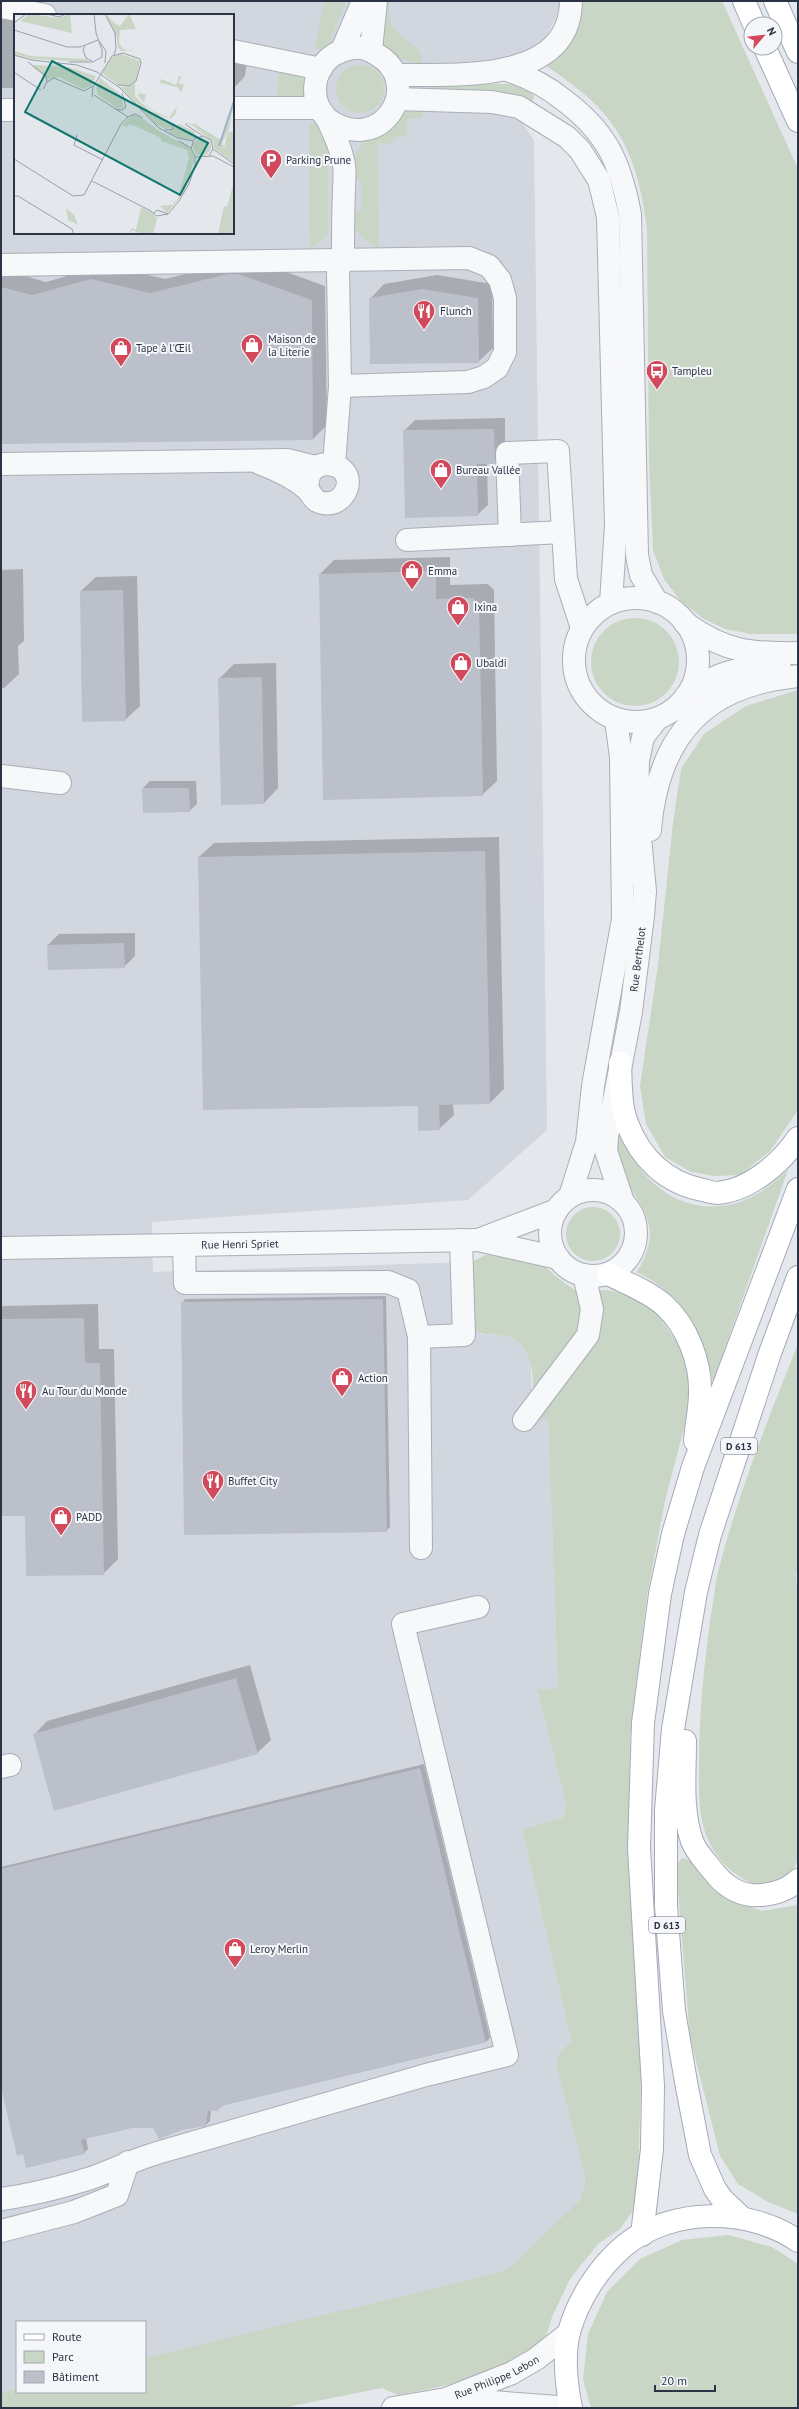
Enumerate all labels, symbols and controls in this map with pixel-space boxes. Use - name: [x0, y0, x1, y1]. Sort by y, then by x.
- inset map: [14, 14, 234, 234]
- north arrow: [743, 16, 783, 56]
- text: N: [764, 25, 780, 38]
- parking icon: Parking Prune: [258, 147, 284, 180]
- place label: Parking Prune: [286, 153, 351, 167]
- restaurant icon: Flunch: [411, 298, 437, 331]
- place label: Flunch: [440, 304, 472, 318]
- shop icon: Maison de la Literie: [239, 332, 265, 365]
- place label: Maison de la Literie: [268, 332, 317, 359]
- shop icon: Tape à l'Œil: [108, 335, 134, 368]
- place label: Tape à l'Œil: [136, 341, 192, 355]
- bus stop icon: Tampleu: [644, 358, 670, 391]
- place label: Tampleu: [672, 364, 712, 378]
- shop icon: Bureau Vallée: [428, 457, 454, 490]
- place label: Bureau Vallée: [456, 463, 521, 477]
- shop icon: Emma: [399, 558, 425, 591]
- place label: Emma: [428, 564, 457, 578]
- shop icon: Ixina: [445, 594, 471, 627]
- place label: Ixina: [474, 600, 497, 614]
- shop icon: Ubaldi: [448, 650, 474, 683]
- place label: Ubaldi: [476, 656, 507, 670]
- street label: Rue Berthelot: [627, 926, 649, 993]
- street label: Rue Henri Spriet: [201, 1236, 279, 1252]
- shop icon: Action: [329, 1365, 355, 1398]
- place label: Action: [358, 1371, 388, 1385]
- restaurant icon: Au Tour du Monde: [13, 1378, 39, 1411]
- place label: Au Tour du Monde: [42, 1384, 127, 1398]
- road number: D 613: [721, 1438, 757, 1454]
- restaurant icon: Buffet City: [200, 1468, 226, 1501]
- place label: Buffet City: [228, 1474, 278, 1488]
- shop icon: PADD: [48, 1504, 74, 1537]
- place label: PADD: [76, 1510, 102, 1524]
- road number: D 613: [649, 1917, 685, 1933]
- shop icon: Leroy Merlin: [222, 1936, 248, 1969]
- place label: Leroy Merlin: [250, 1942, 308, 1956]
- legend: [16, 2321, 146, 2393]
- text: Route: [52, 2329, 82, 2344]
- text: Parc: [52, 2349, 74, 2364]
- street label: Rue Philippe Lebon: [452, 2352, 541, 2402]
- scale bar: [655, 2367, 715, 2393]
- text: Bâtiment: [52, 2369, 99, 2384]
- text: 20 m: [661, 2373, 687, 2388]

